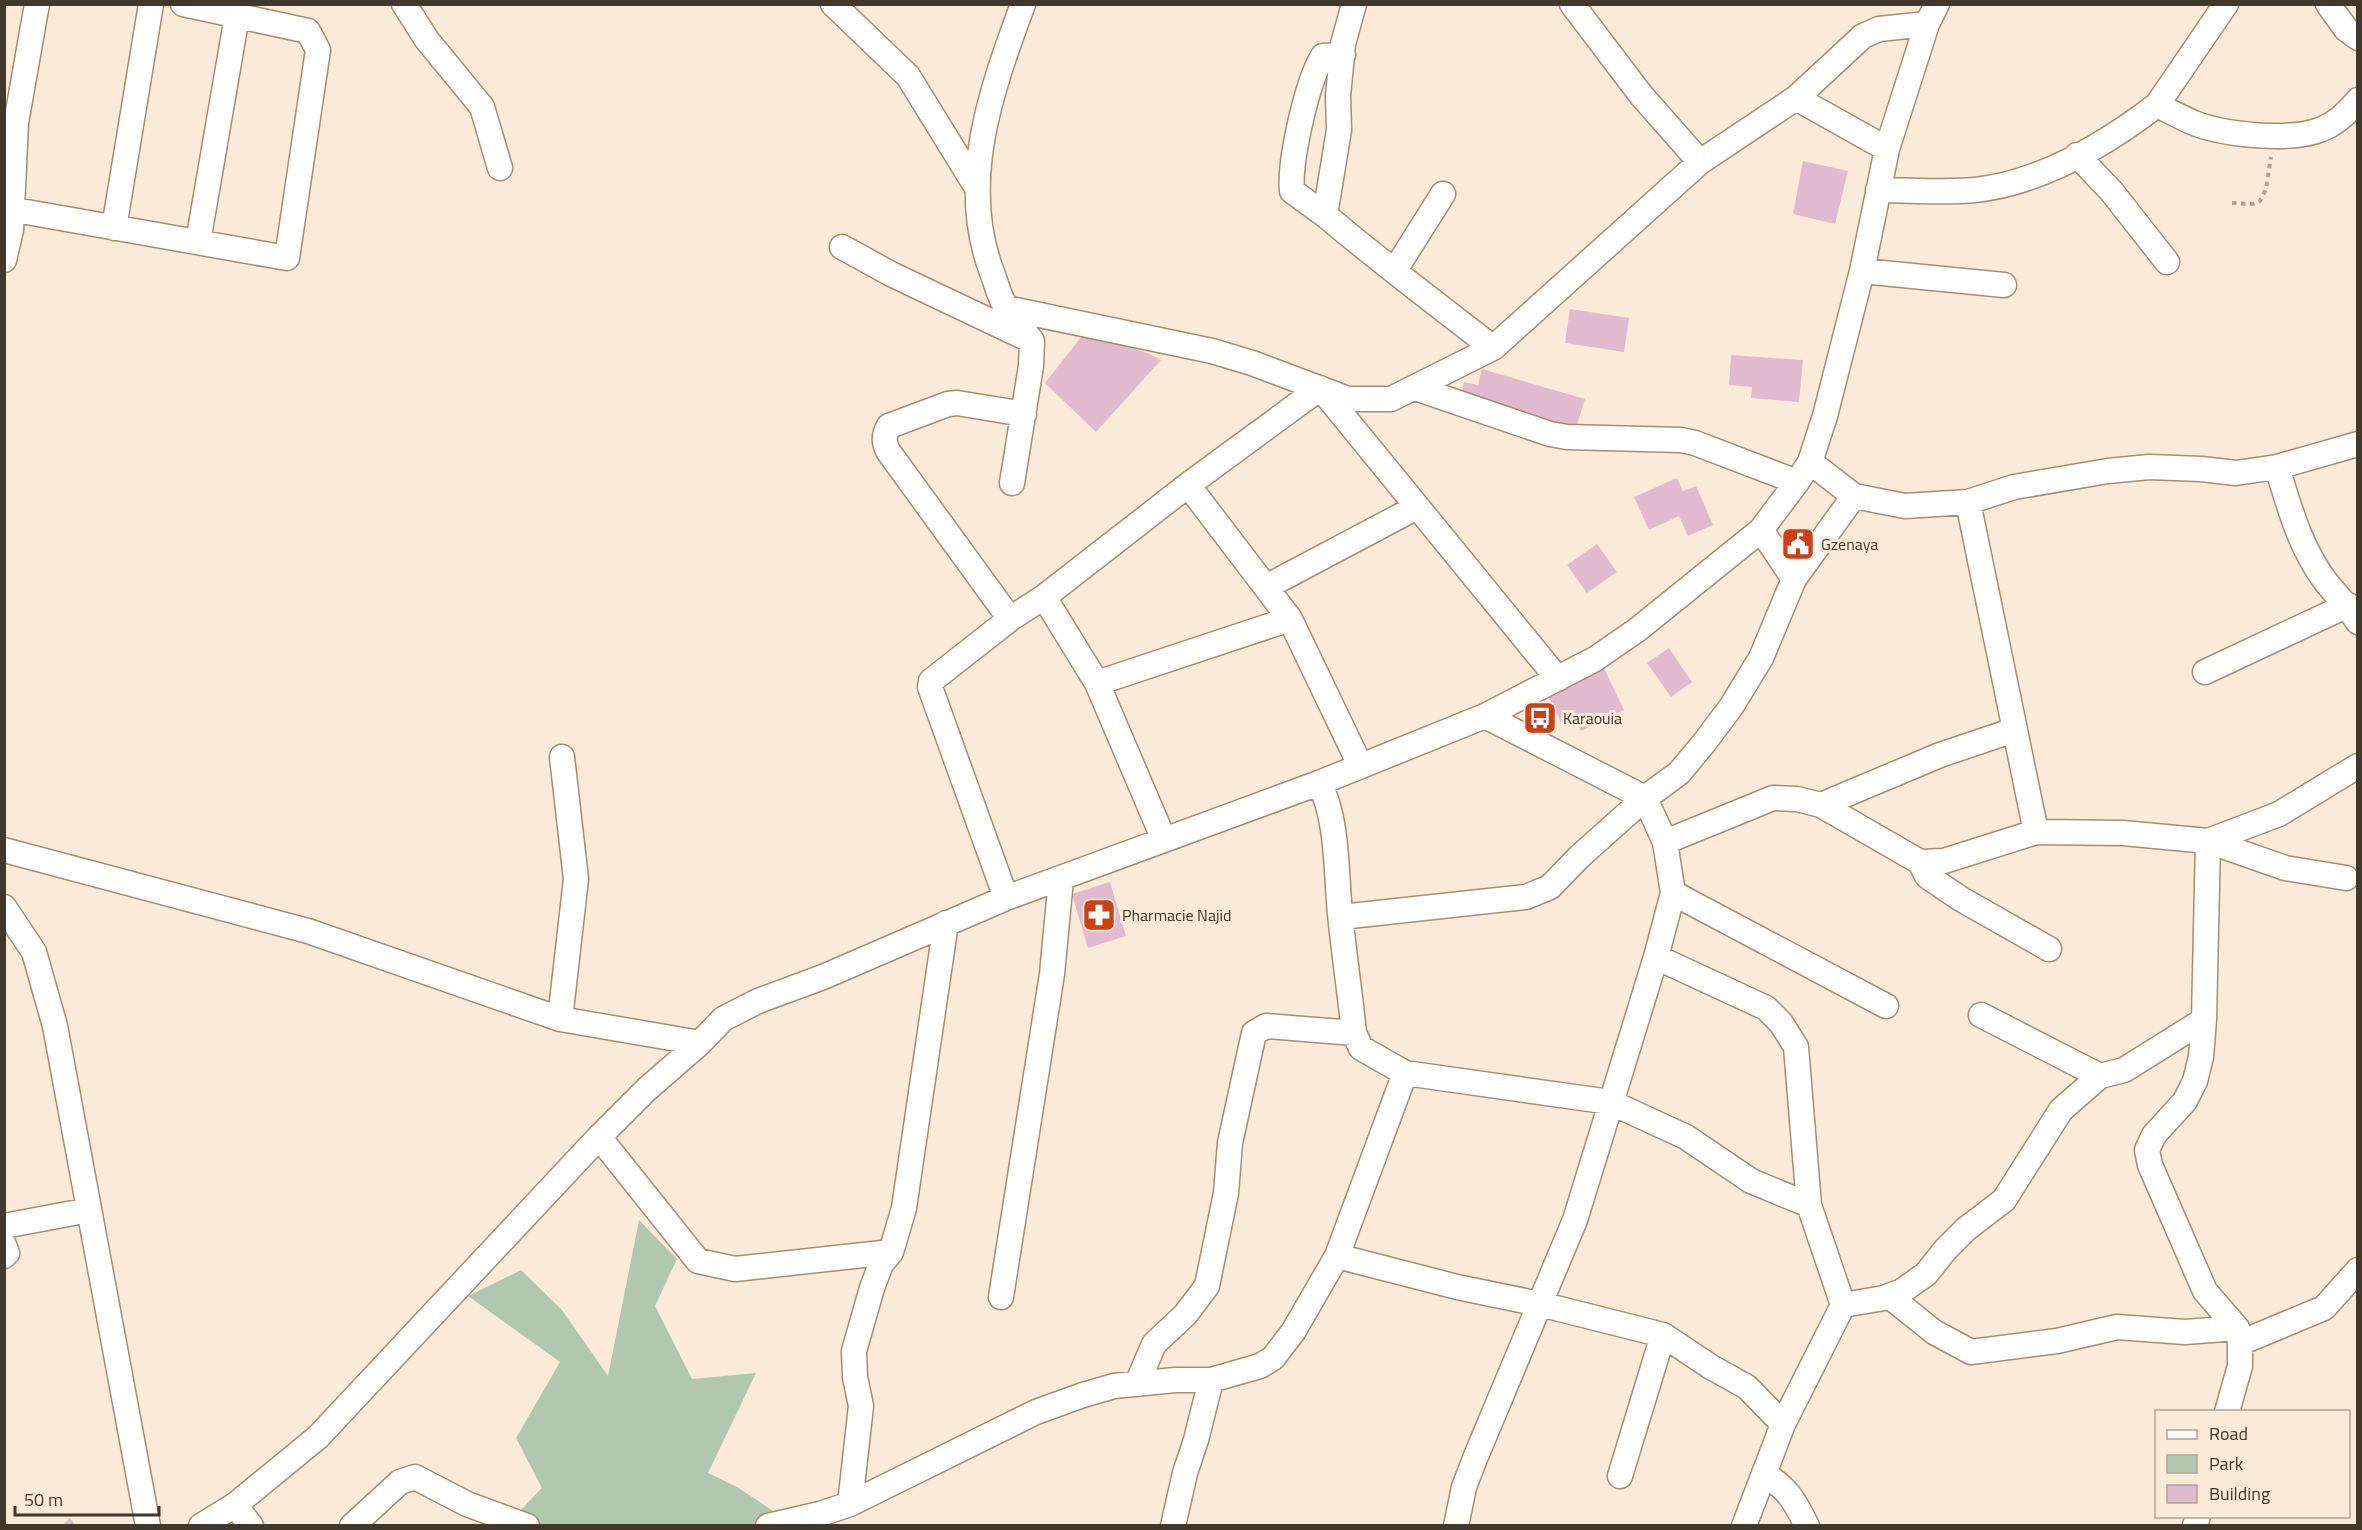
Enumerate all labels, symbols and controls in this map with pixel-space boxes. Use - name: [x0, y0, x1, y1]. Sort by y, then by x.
- public building icon: Gzenaya: [1780, 526, 1816, 562]
- place label: Gzenaya: [1821, 532, 1878, 556]
- bus stop icon: Karaouia: [1522, 700, 1558, 736]
- place label: Karaouia: [1563, 706, 1622, 730]
- pharmacy icon: Pharmacie Najid: [1081, 897, 1117, 933]
- place label: Pharmacie Najid: [1122, 903, 1231, 927]
- legend: [2155, 1410, 2350, 1518]
- text: Road: [2209, 1420, 2248, 1447]
- text: Park: [2209, 1450, 2244, 1477]
- scale bar: [15, 1479, 159, 1517]
- text: Building: [2209, 1480, 2270, 1507]
- text: 50 m: [24, 1486, 63, 1513]

